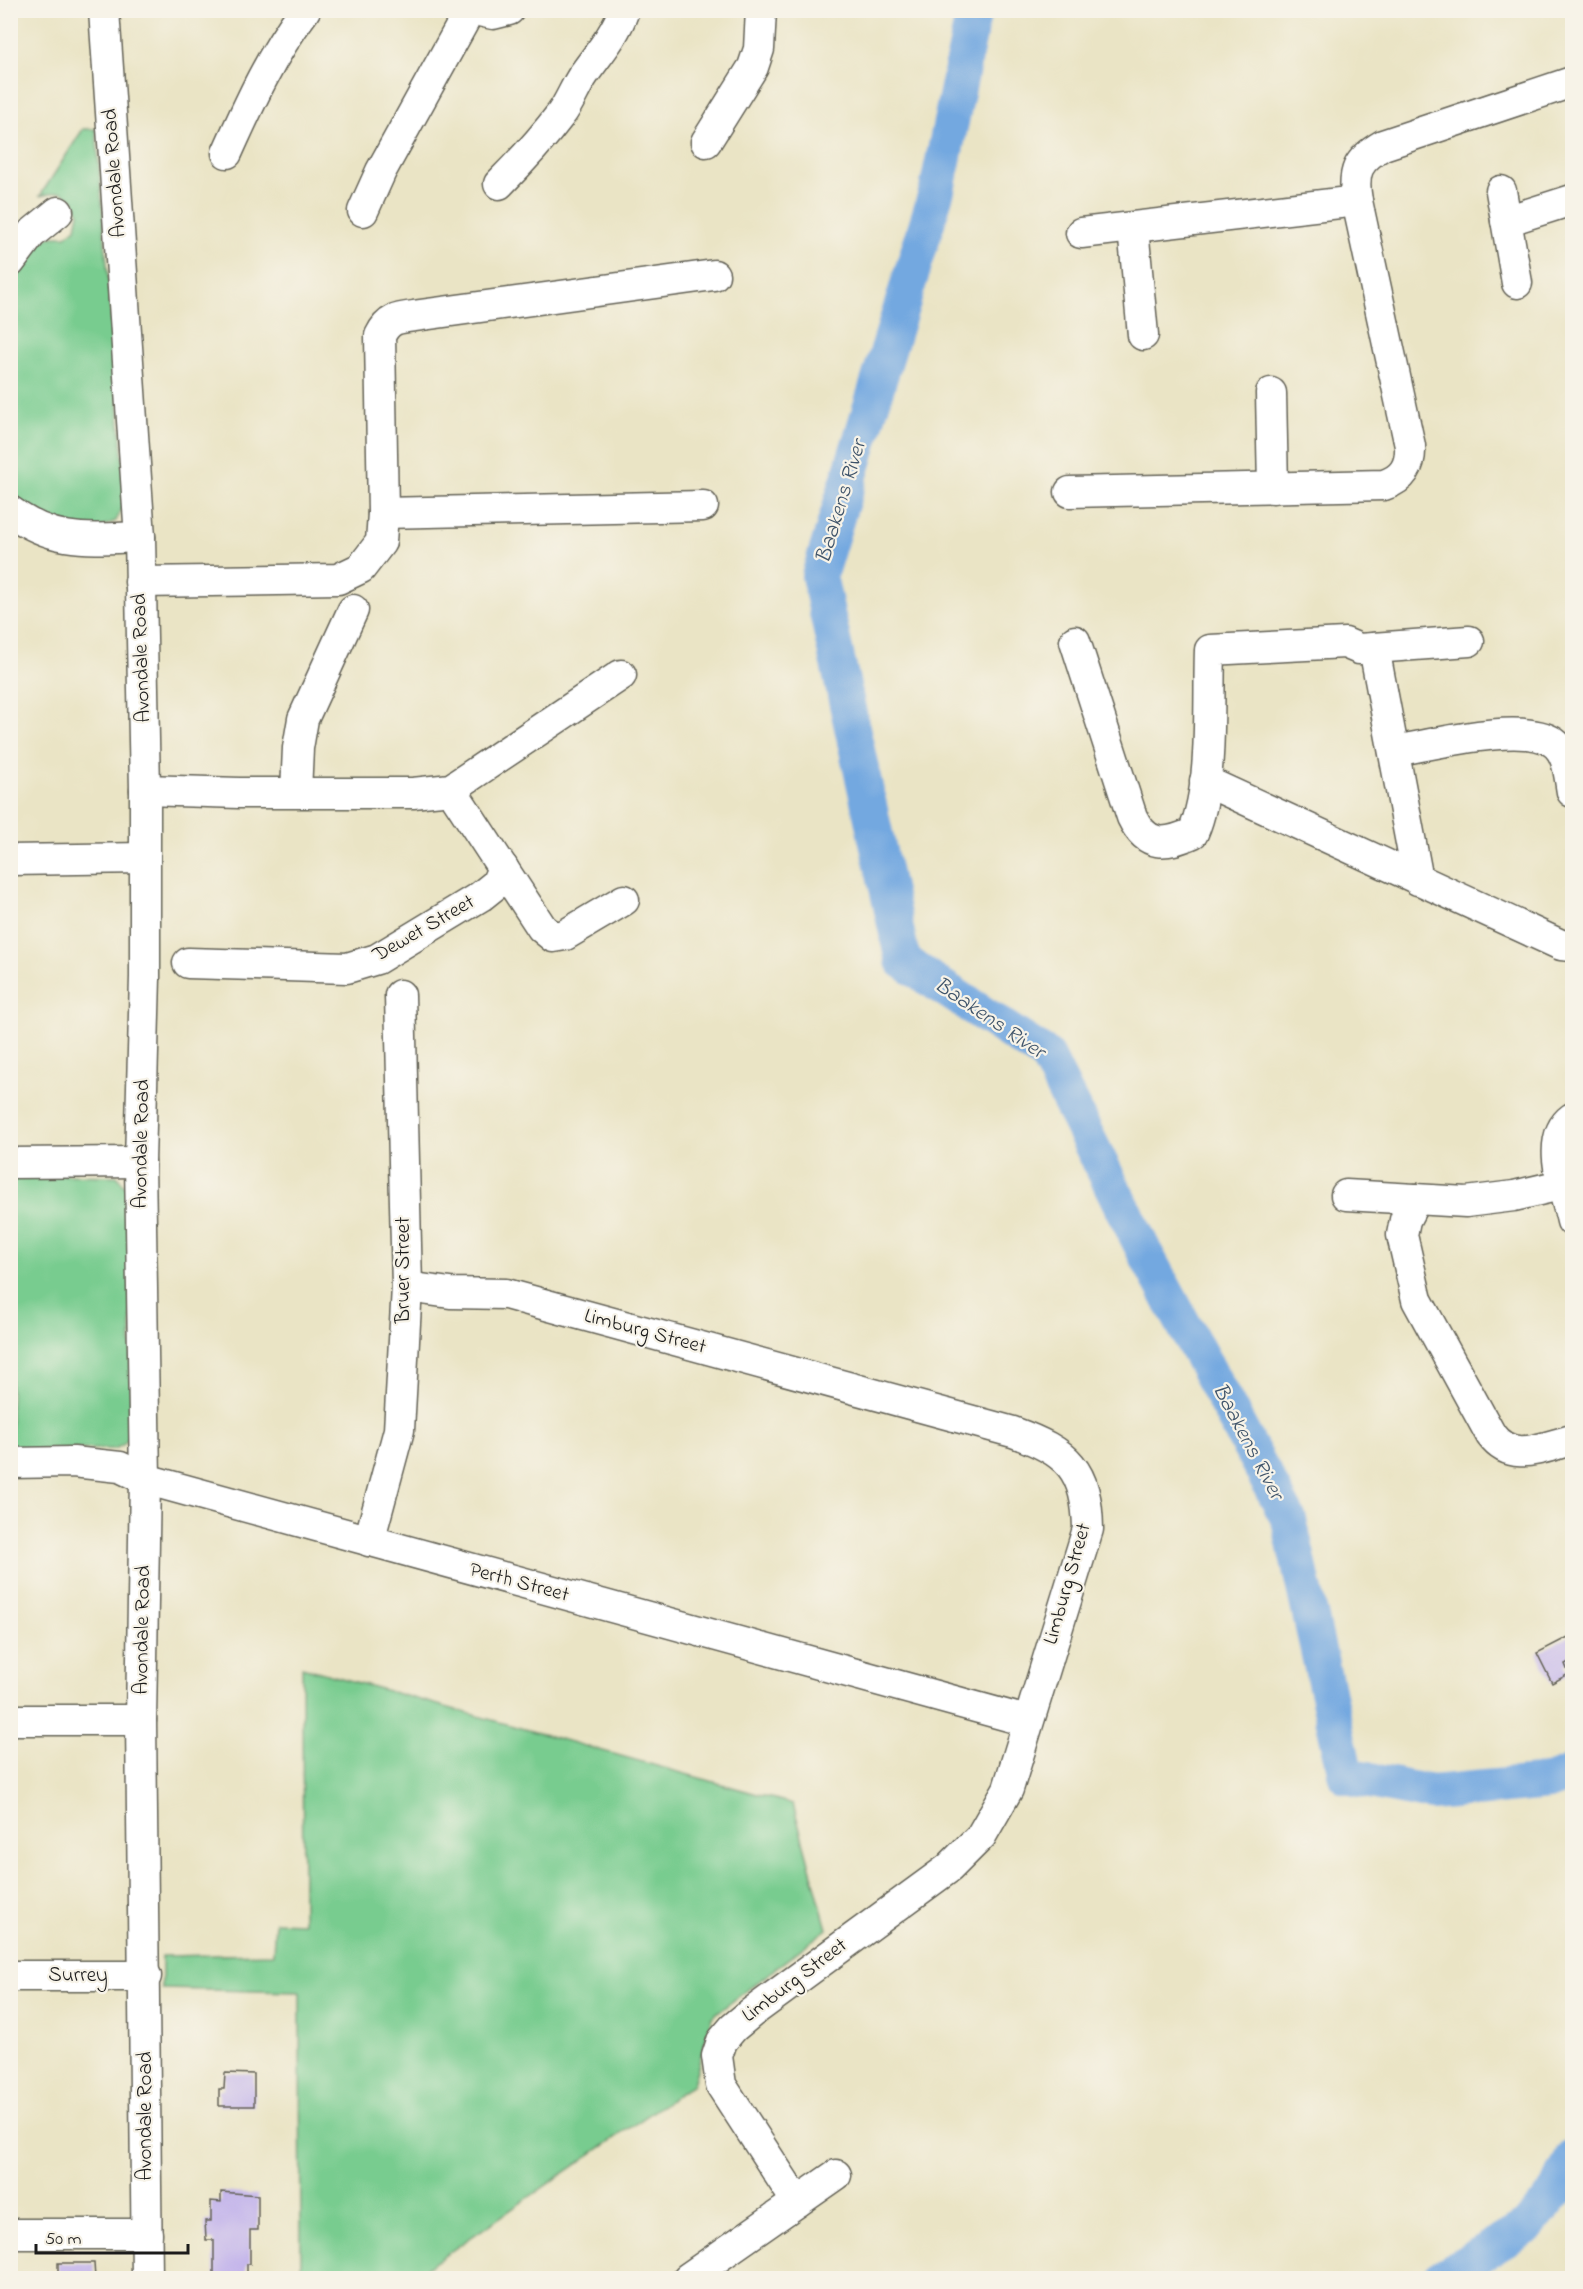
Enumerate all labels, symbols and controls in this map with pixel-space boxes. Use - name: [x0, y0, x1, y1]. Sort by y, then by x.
- street label: Avondale Road: [96, 107, 134, 239]
- water label: Baakens River: [808, 433, 877, 568]
- street label: Avondale Road: [125, 593, 159, 723]
- street label: Dewet Street: [367, 888, 481, 971]
- water label: Baakens River: [927, 970, 1053, 1070]
- street label: Avondale Road: [126, 1079, 158, 1209]
- street label: Bruer Street: [389, 1217, 419, 1324]
- street label: Limburg Street: [580, 1301, 709, 1365]
- water label: Baakens River: [1203, 1378, 1293, 1509]
- street label: Limburg Street: [1036, 1520, 1102, 1649]
- street label: Perth Street: [466, 1555, 572, 1611]
- street label: Avondale Road: [127, 1565, 159, 1695]
- street label: Limburg Street: [736, 1931, 855, 2032]
- street label: Surrey: [48, 1961, 108, 1993]
- street label: Avondale Road: [131, 2051, 161, 2181]
- scale bar: [36, 2217, 188, 2255]
- text: 50 m: [45, 2227, 82, 2253]

